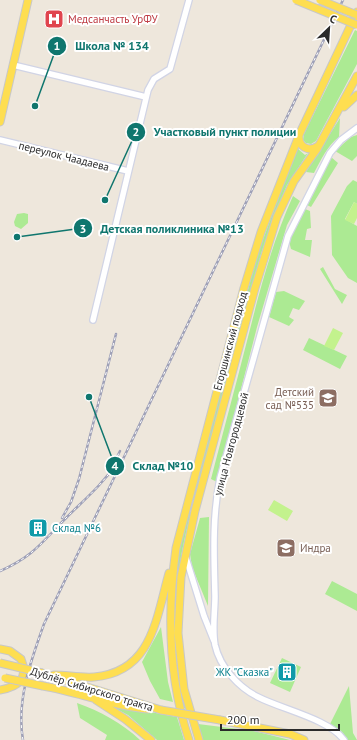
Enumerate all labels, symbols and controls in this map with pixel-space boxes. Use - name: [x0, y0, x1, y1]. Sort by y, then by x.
- hospital icon: Медсанчасть УрФУ: [43, 8, 65, 30]
- north arrow: [309, 8, 349, 48]
- text: С: [327, 11, 339, 27]
- place label: Медсанчасть УрФУ: [68, 12, 158, 26]
- callout: Школа № 134: [47, 34, 157, 58]
- text: 1: [54, 38, 60, 53]
- text: Школа № 134: [75, 38, 149, 53]
- callout: Участковый пункт полиции: [126, 120, 304, 144]
- text: 2: [133, 124, 139, 139]
- text: Участковый пункт полиции: [153, 124, 296, 139]
- street label: переулок Чаадаева: [17, 138, 111, 174]
- callout: Детская поликлиника №13: [73, 216, 252, 240]
- text: 3: [80, 221, 86, 236]
- text: Детская поликлиника №13: [100, 221, 244, 236]
- street label: Егоршинский подход: [210, 290, 250, 392]
- place label: Детский сад №535: [265, 385, 314, 412]
- school or university icon: Детский сад №535: [317, 387, 339, 409]
- street label: улица Новгородцевой: [210, 391, 252, 497]
- callout: Склад №10: [105, 454, 201, 478]
- text: 4: [112, 458, 119, 473]
- text: Склад №10: [133, 458, 194, 473]
- building icon: Склад №6: [27, 517, 49, 539]
- place label: Склад №6: [52, 521, 101, 535]
- school or university icon: Индра: [275, 537, 297, 559]
- place label: Индра: [300, 541, 331, 555]
- building icon: ЖК "Сказка": [276, 661, 298, 683]
- street label: Дублёр Сибирского тракта: [29, 664, 155, 714]
- place label: ЖК "Сказка": [215, 665, 273, 679]
- scale bar: [221, 706, 339, 732]
- text: 200 m: [227, 712, 260, 727]

